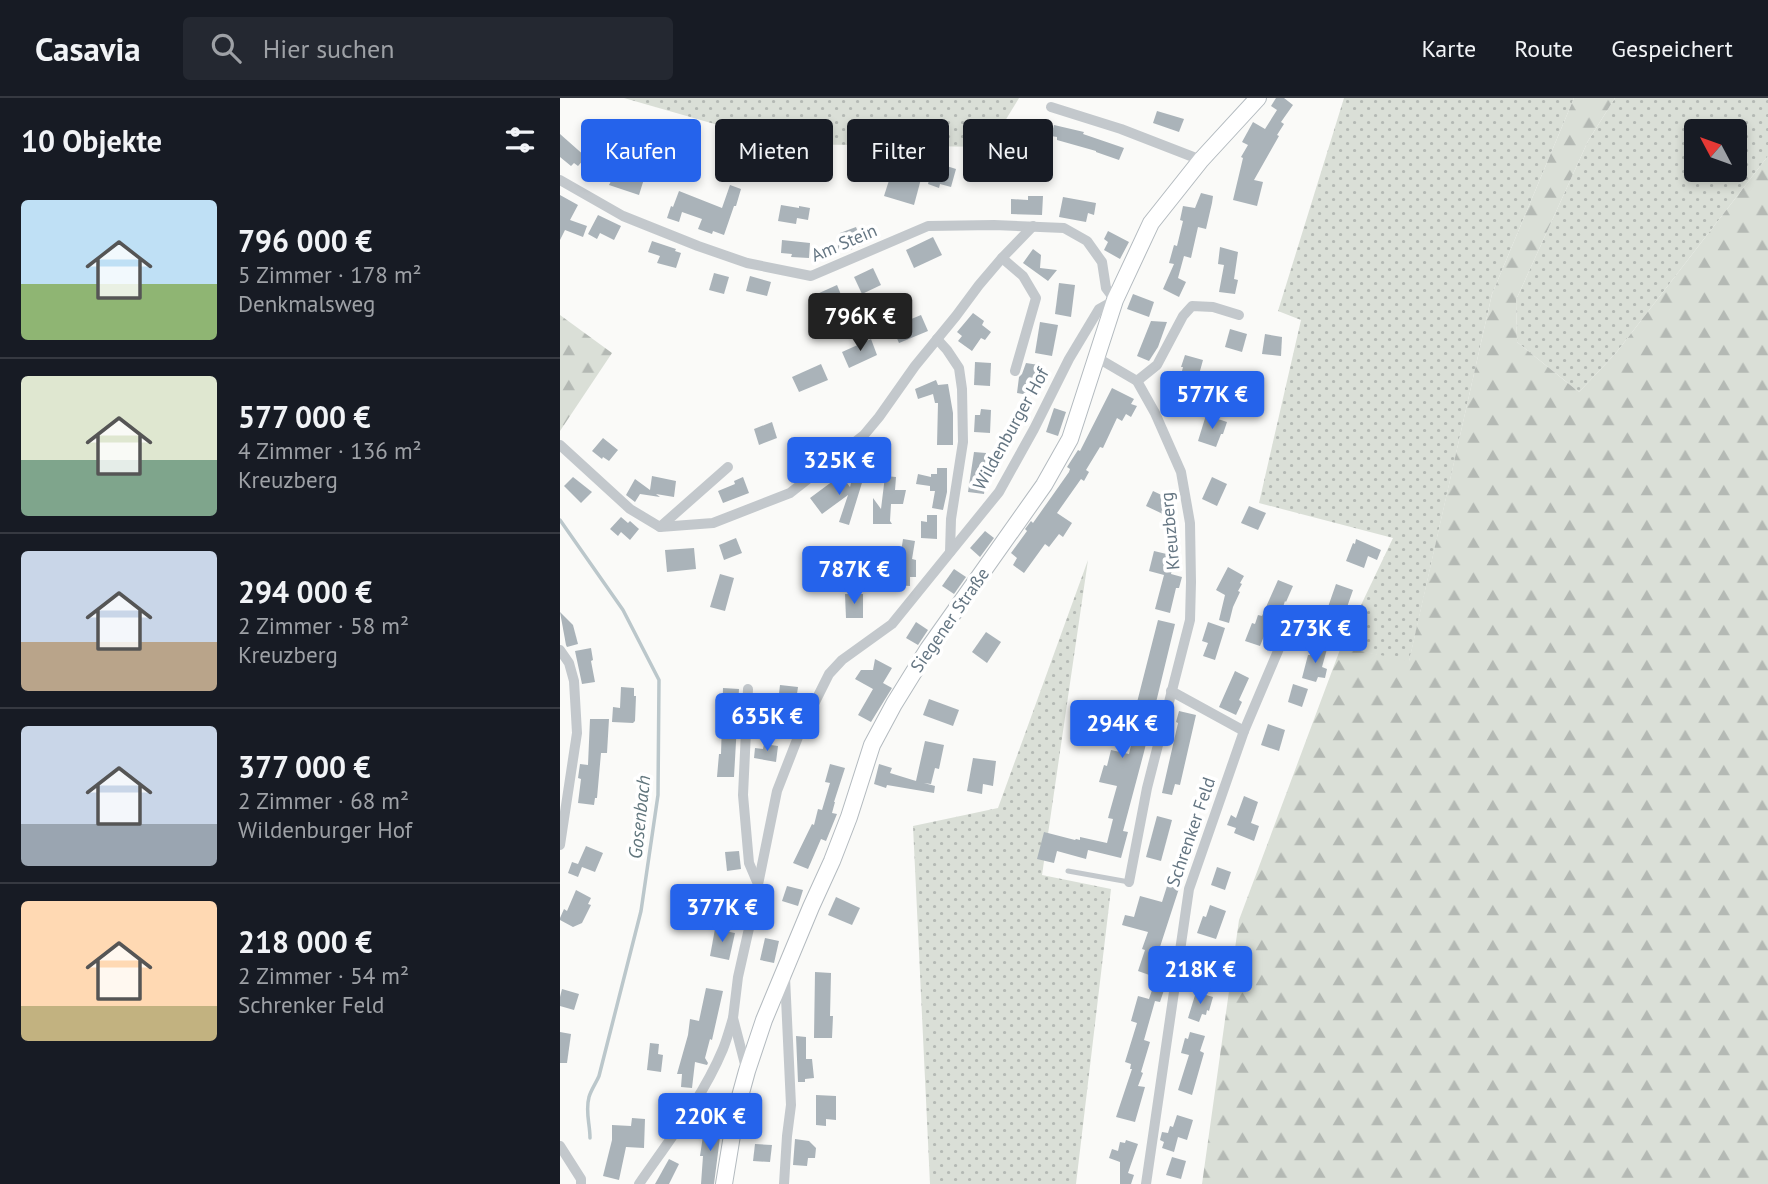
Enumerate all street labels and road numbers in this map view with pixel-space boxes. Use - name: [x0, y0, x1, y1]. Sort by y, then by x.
- street label: Am Stein: [807, 218, 880, 267]
- street label: Wildenburger Hof: [967, 363, 1054, 494]
- street label: Kreuzberg: [1155, 491, 1184, 571]
- street label: Siegener Straße: [905, 563, 994, 677]
- street label: Schrenker Feld: [1161, 774, 1220, 890]

